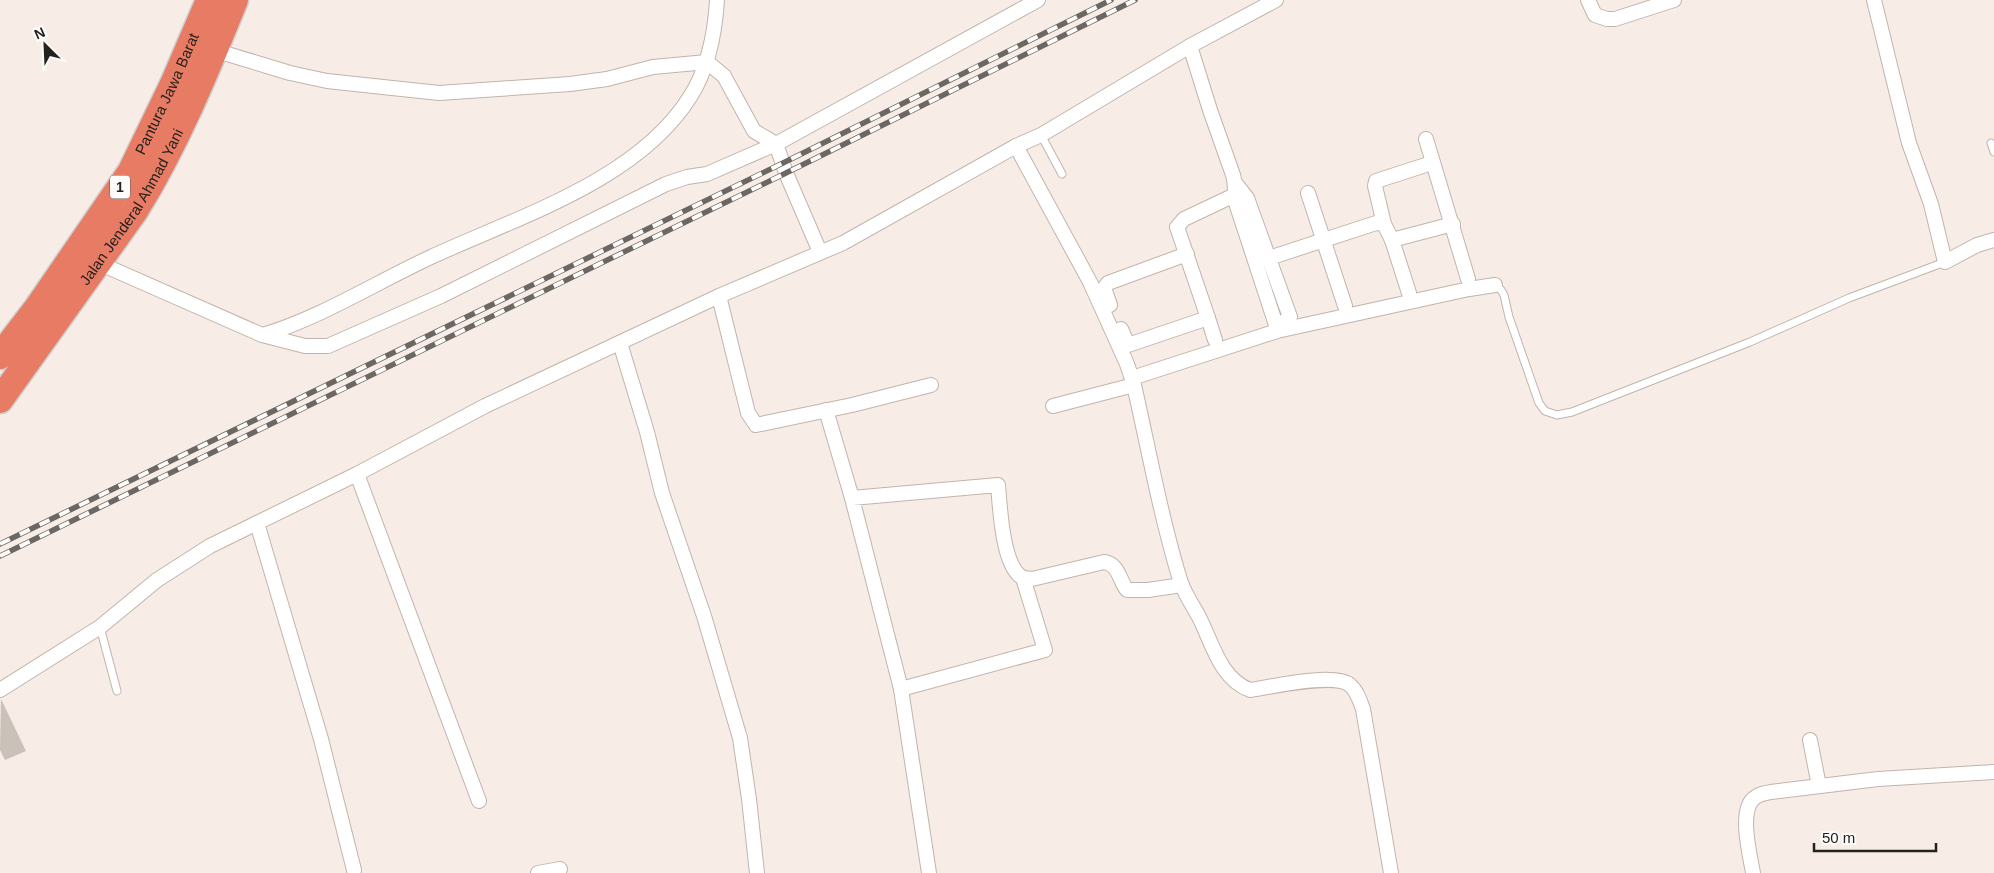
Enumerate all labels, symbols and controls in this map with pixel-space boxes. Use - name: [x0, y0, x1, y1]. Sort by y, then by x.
- north arrow: [20, 20, 70, 70]
- text: N: [32, 24, 48, 42]
- street label: Pantura Jawa Barat: [131, 30, 202, 157]
- street label: Jalan Jenderal Ahmad Yani: [76, 126, 186, 288]
- road number: 1: [110, 176, 130, 198]
- scale bar: [1814, 820, 1936, 852]
- text: 50 m: [1822, 829, 1855, 846]

